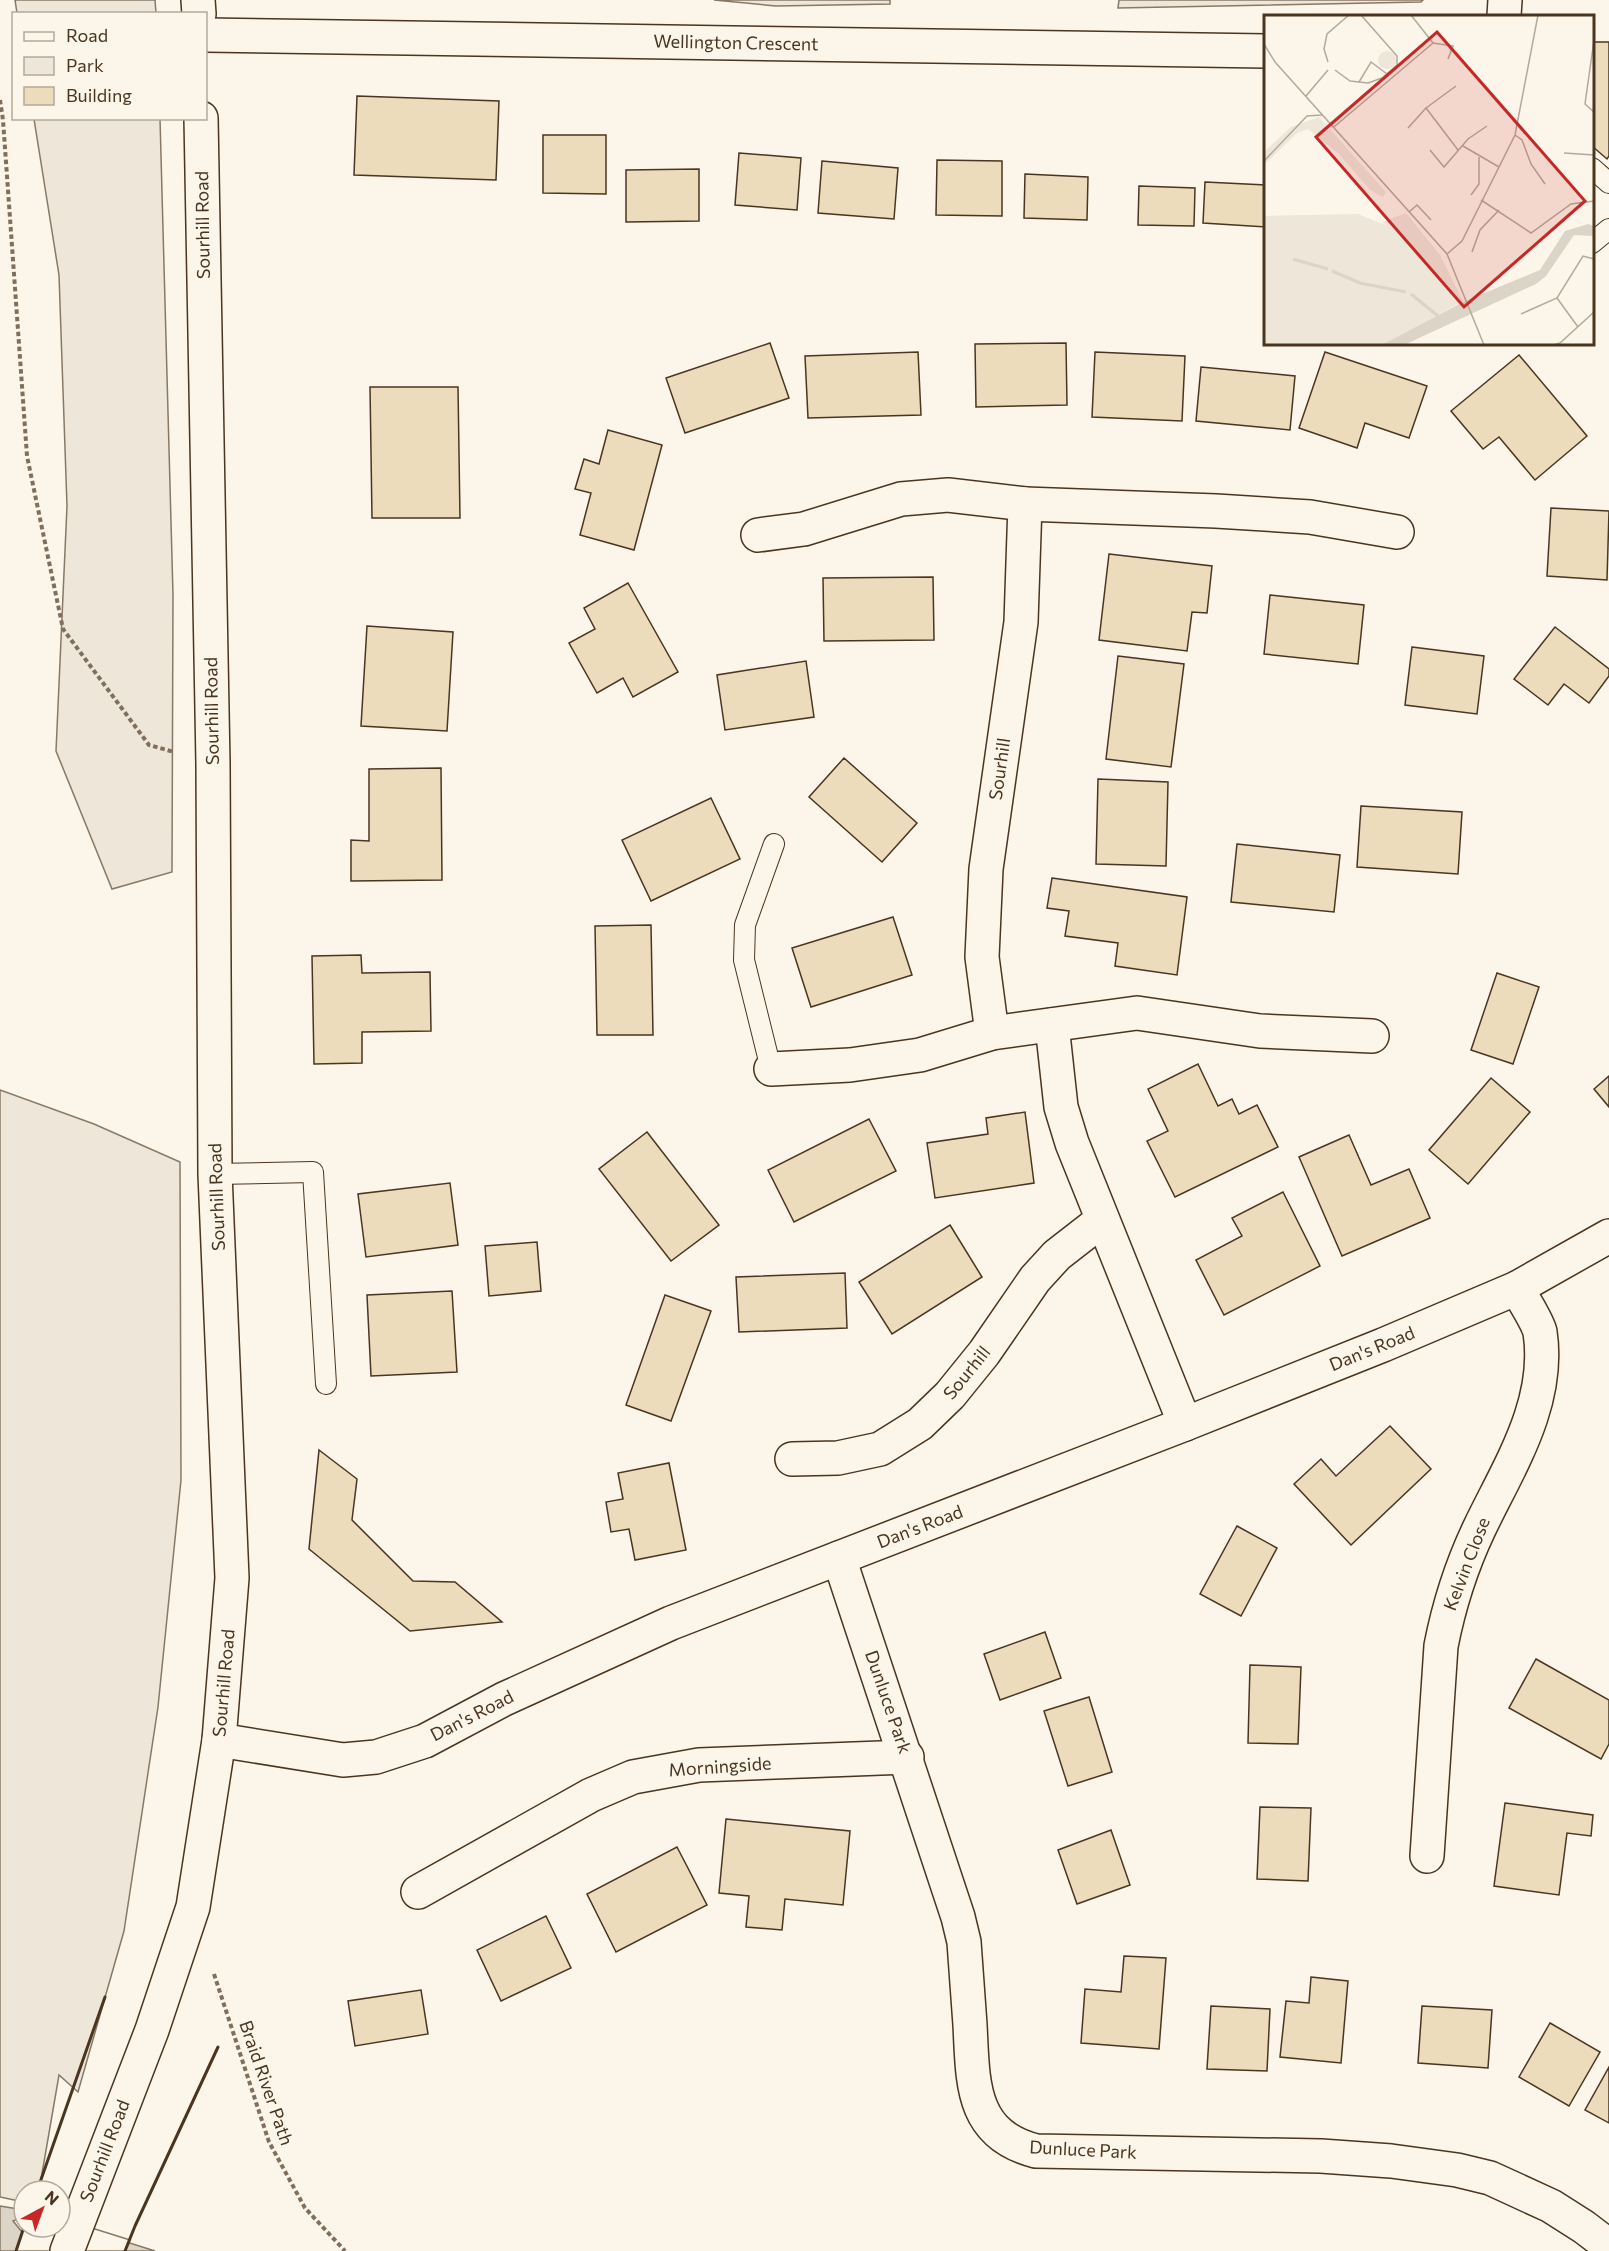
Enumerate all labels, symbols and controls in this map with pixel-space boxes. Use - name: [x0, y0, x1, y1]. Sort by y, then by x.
- legend: [12, 12, 207, 120]
- inset map: [1264, 15, 1594, 345]
- text: Road: [66, 24, 108, 46]
- street label: Wellington Crescent: [653, 30, 819, 54]
- text: Park: [66, 54, 104, 76]
- text: Building: [66, 84, 132, 106]
- street label: Sourhill Road: [190, 171, 214, 279]
- street label: Sourhill Road: [199, 657, 223, 765]
- street label: Sourhill: [984, 736, 1014, 801]
- street label: Sourhill Road: [203, 1143, 229, 1251]
- street label: Dan's Road: [1326, 1321, 1418, 1375]
- street label: Sourhill: [938, 1341, 994, 1404]
- street label: Dan's Road: [874, 1500, 966, 1553]
- street label: Kelvin Close: [1438, 1514, 1494, 1613]
- street label: Sourhill Road: [207, 1628, 239, 1738]
- street label: Dunluce Park: [861, 1647, 917, 1756]
- street label: Dan's Road: [426, 1685, 517, 1745]
- street label: Morningside: [668, 1751, 772, 1781]
- street label: Braid River Path: [235, 2017, 299, 2148]
- street label: Sourhill Road: [74, 2096, 134, 2205]
- street label: Dunluce Park: [1029, 2135, 1138, 2163]
- north arrow: [12, 2179, 72, 2239]
- text: N: [41, 2186, 63, 2208]

